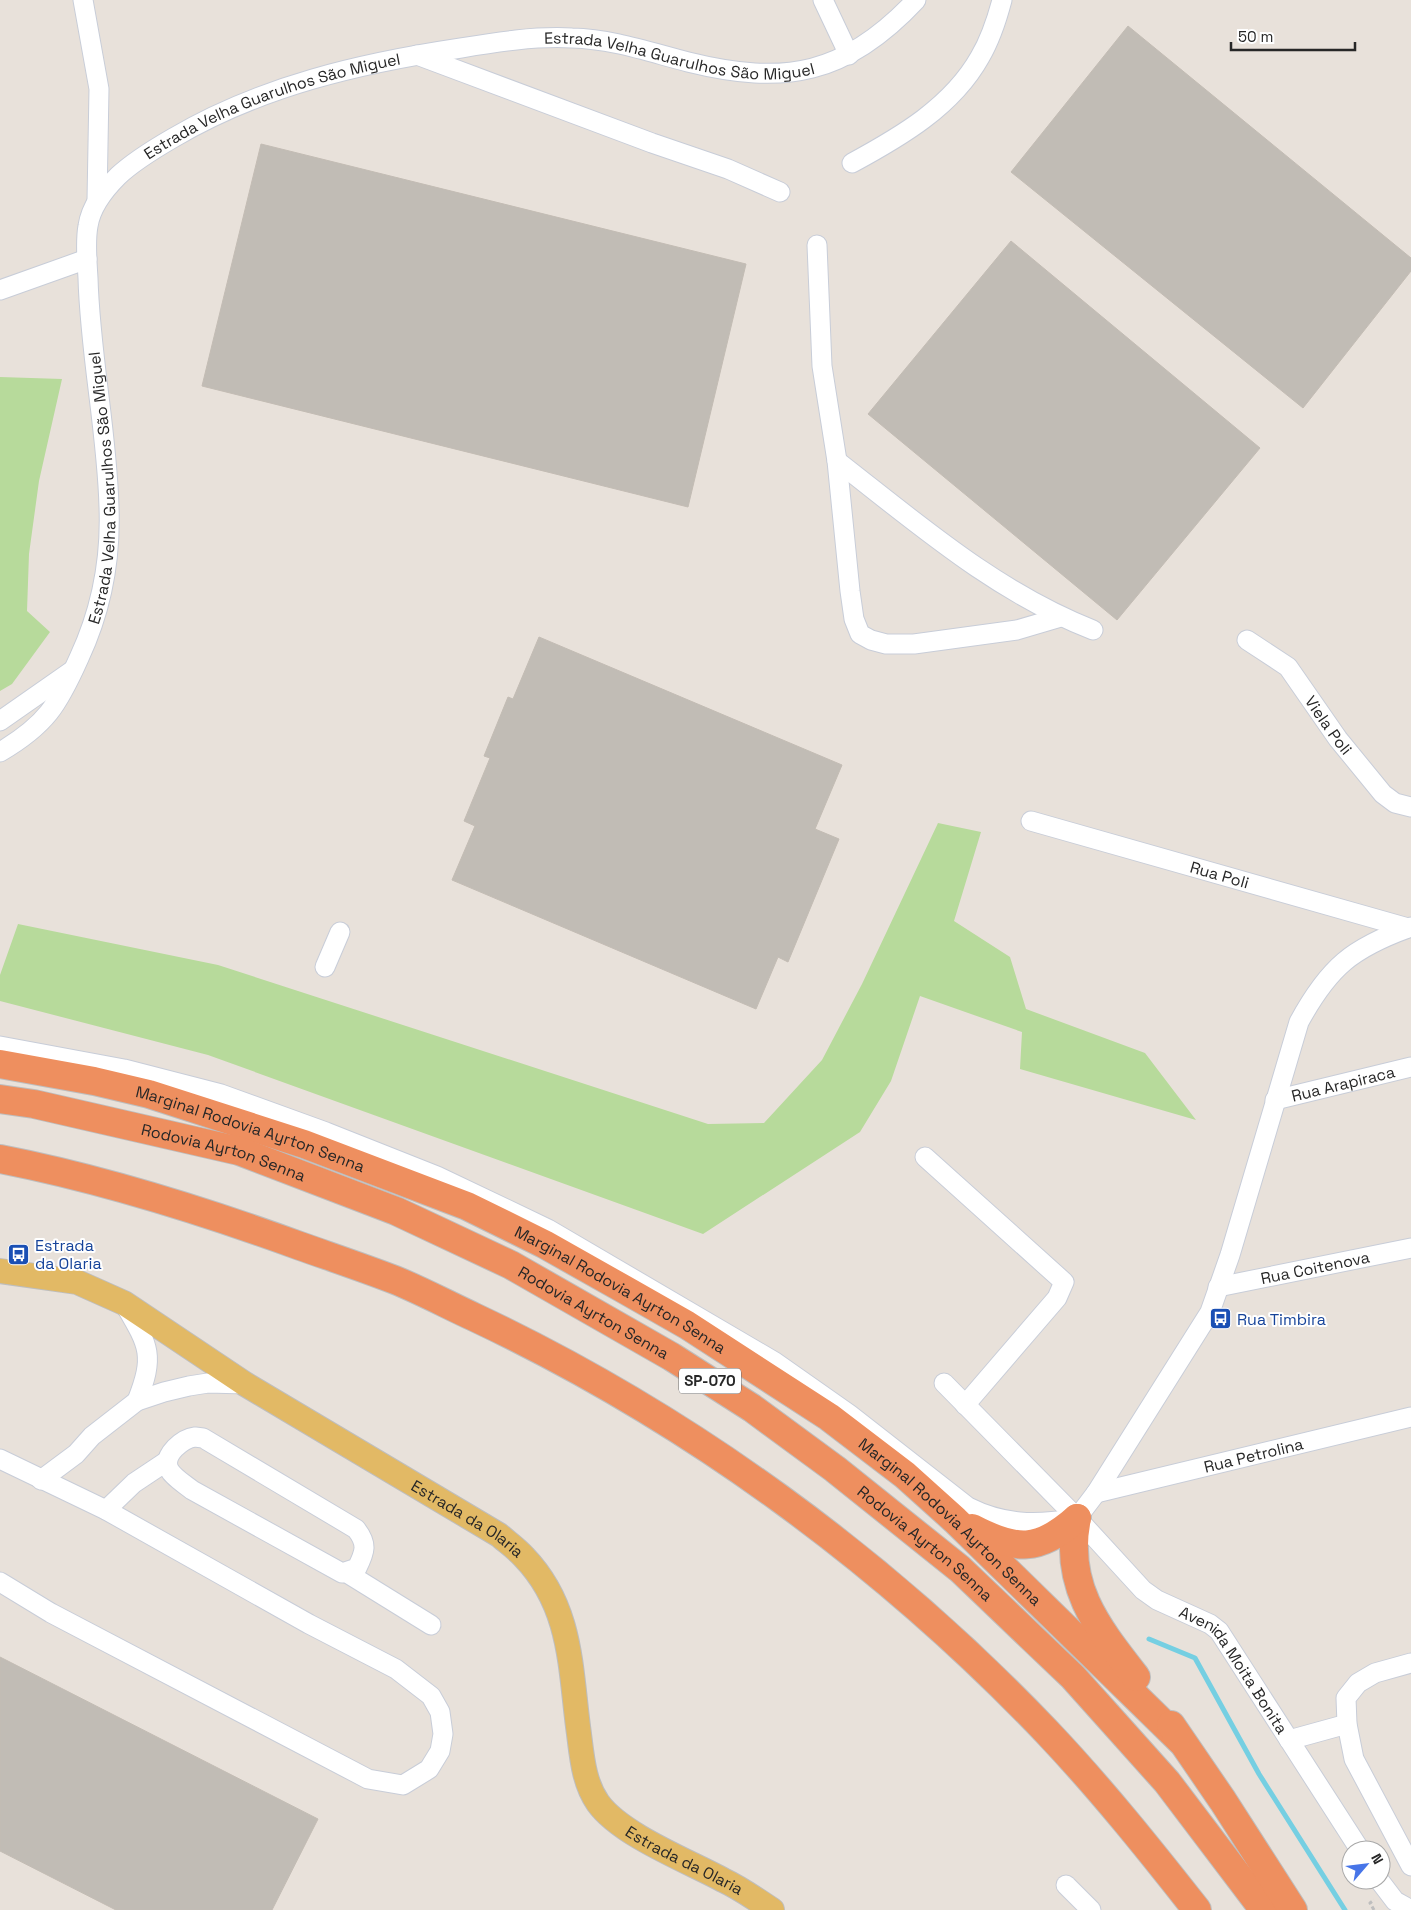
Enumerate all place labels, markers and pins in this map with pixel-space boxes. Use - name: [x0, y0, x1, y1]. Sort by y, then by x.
- place label: Estrada da Olaria: [35, 1235, 102, 1274]
- bus stop icon: Estrada da Olaria: [7, 1242, 31, 1266]
- bus stop icon: Rua Timbira: [1209, 1307, 1233, 1331]
- place label: Rua Timbira: [1237, 1309, 1326, 1330]

